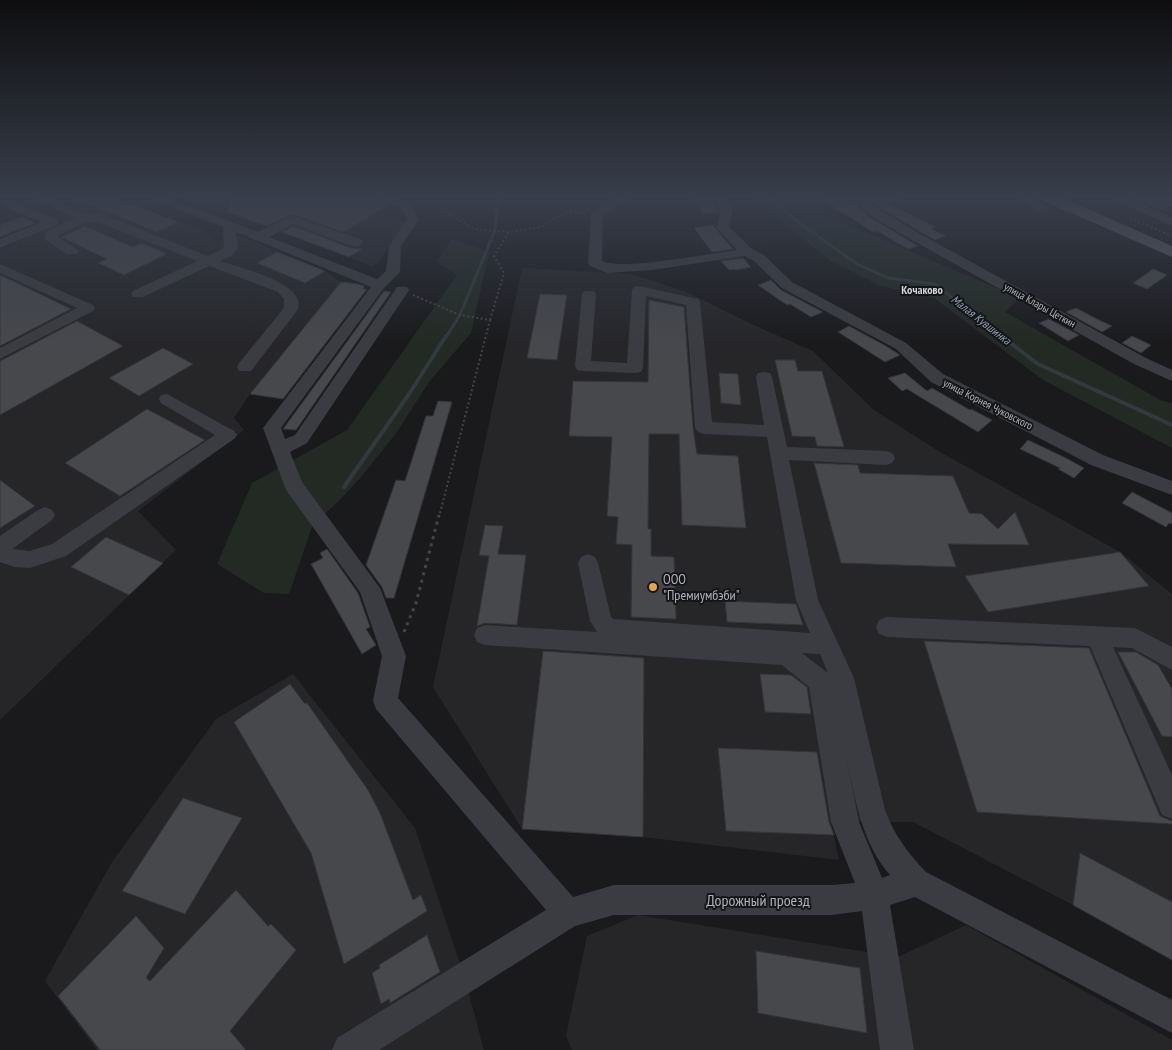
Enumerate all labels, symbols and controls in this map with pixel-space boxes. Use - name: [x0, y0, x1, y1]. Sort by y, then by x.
- street label: улица Клары Цеткин: [1002, 280, 1079, 331]
- district label: Кочаково: [901, 282, 944, 297]
- water label: Малая Кувшинка: [948, 292, 1015, 348]
- street label: улица Корнея Чуковского: [941, 375, 1035, 433]
- place label: ООО "Премиумбэби": [663, 570, 740, 604]
- marker: ООО "Премиумбэби": [647, 581, 659, 593]
- street label: Дорожный проезд: [706, 890, 810, 910]

